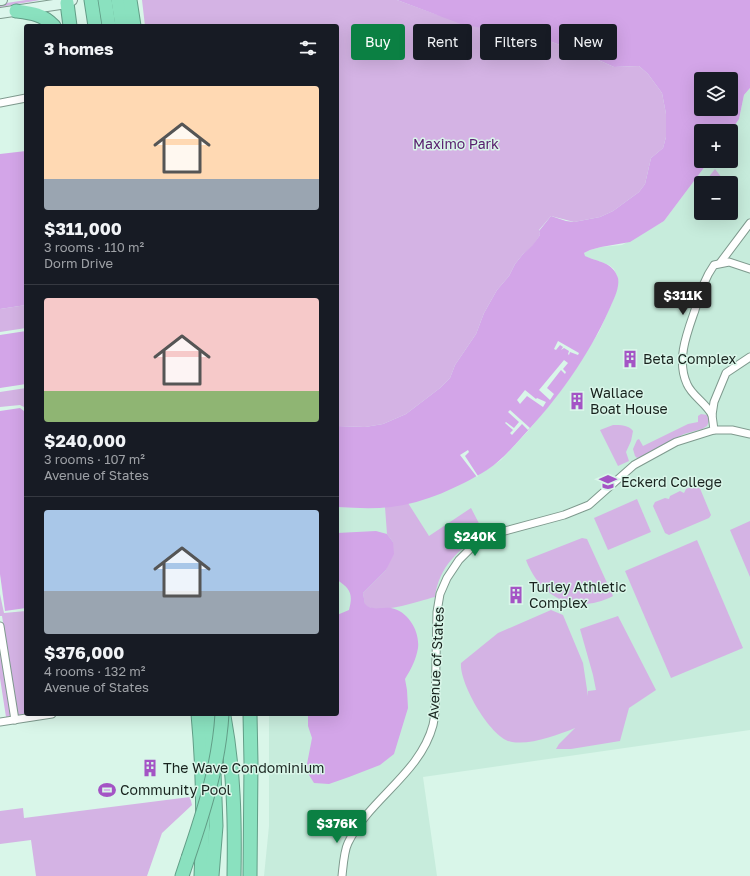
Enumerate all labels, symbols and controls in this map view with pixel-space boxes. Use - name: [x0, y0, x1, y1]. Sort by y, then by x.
- chip: Buy: [351, 24, 405, 60]
- chip: Rent: [413, 24, 472, 60]
- chip: Filters: [480, 24, 551, 60]
- chip: New: [559, 24, 617, 60]
- icon: filters: [297, 37, 319, 59]
- text: 3 homes: [44, 38, 114, 59]
- map controls: [694, 72, 738, 220]
- button: layers: [694, 72, 738, 116]
- icon: home: [146, 112, 218, 184]
- button: +: [694, 124, 738, 168]
- park label: Maximo Park: [413, 135, 499, 152]
- button: −: [694, 176, 738, 220]
- text: $311,000: [44, 218, 122, 239]
- text: 3 rooms · 110 m²: [44, 239, 144, 255]
- text: Dorm Drive: [44, 255, 113, 271]
- pin: $311K: [655, 282, 711, 316]
- text: $311K: [663, 287, 703, 303]
- icon: home: [146, 324, 218, 396]
- building icon: Beta Complex: [620, 349, 640, 369]
- place label: Beta Complex: [643, 350, 737, 367]
- place label: Wallace Boat House: [590, 384, 668, 417]
- building icon: Wallace Boat House: [567, 391, 587, 411]
- text: $240,000: [44, 430, 126, 451]
- text: 3 rooms · 107 m²: [44, 451, 145, 467]
- text: Avenue of States: [44, 467, 149, 483]
- school or university icon: Eckerd College: [598, 472, 618, 492]
- place label: Eckerd College: [621, 473, 722, 490]
- pin: $240K: [447, 523, 503, 557]
- text: $240K: [454, 528, 496, 544]
- icon: home: [146, 536, 218, 608]
- place label: Turley Athletic Complex: [529, 578, 627, 611]
- building icon: Turley Athletic Complex: [506, 585, 526, 605]
- street label: Avenue of States: [424, 606, 447, 720]
- text: $376,000: [44, 642, 124, 663]
- text: 4 rooms · 132 m²: [44, 663, 145, 679]
- text: Avenue of States: [44, 679, 149, 695]
- building icon: The Wave Condominium: [140, 758, 160, 778]
- place label: The Wave Condominium: [163, 759, 325, 776]
- sports icon: Community Pool: [97, 780, 117, 800]
- place label: Community Pool: [120, 781, 231, 798]
- pin: $376K: [309, 810, 365, 844]
- text: $376K: [316, 815, 358, 831]

